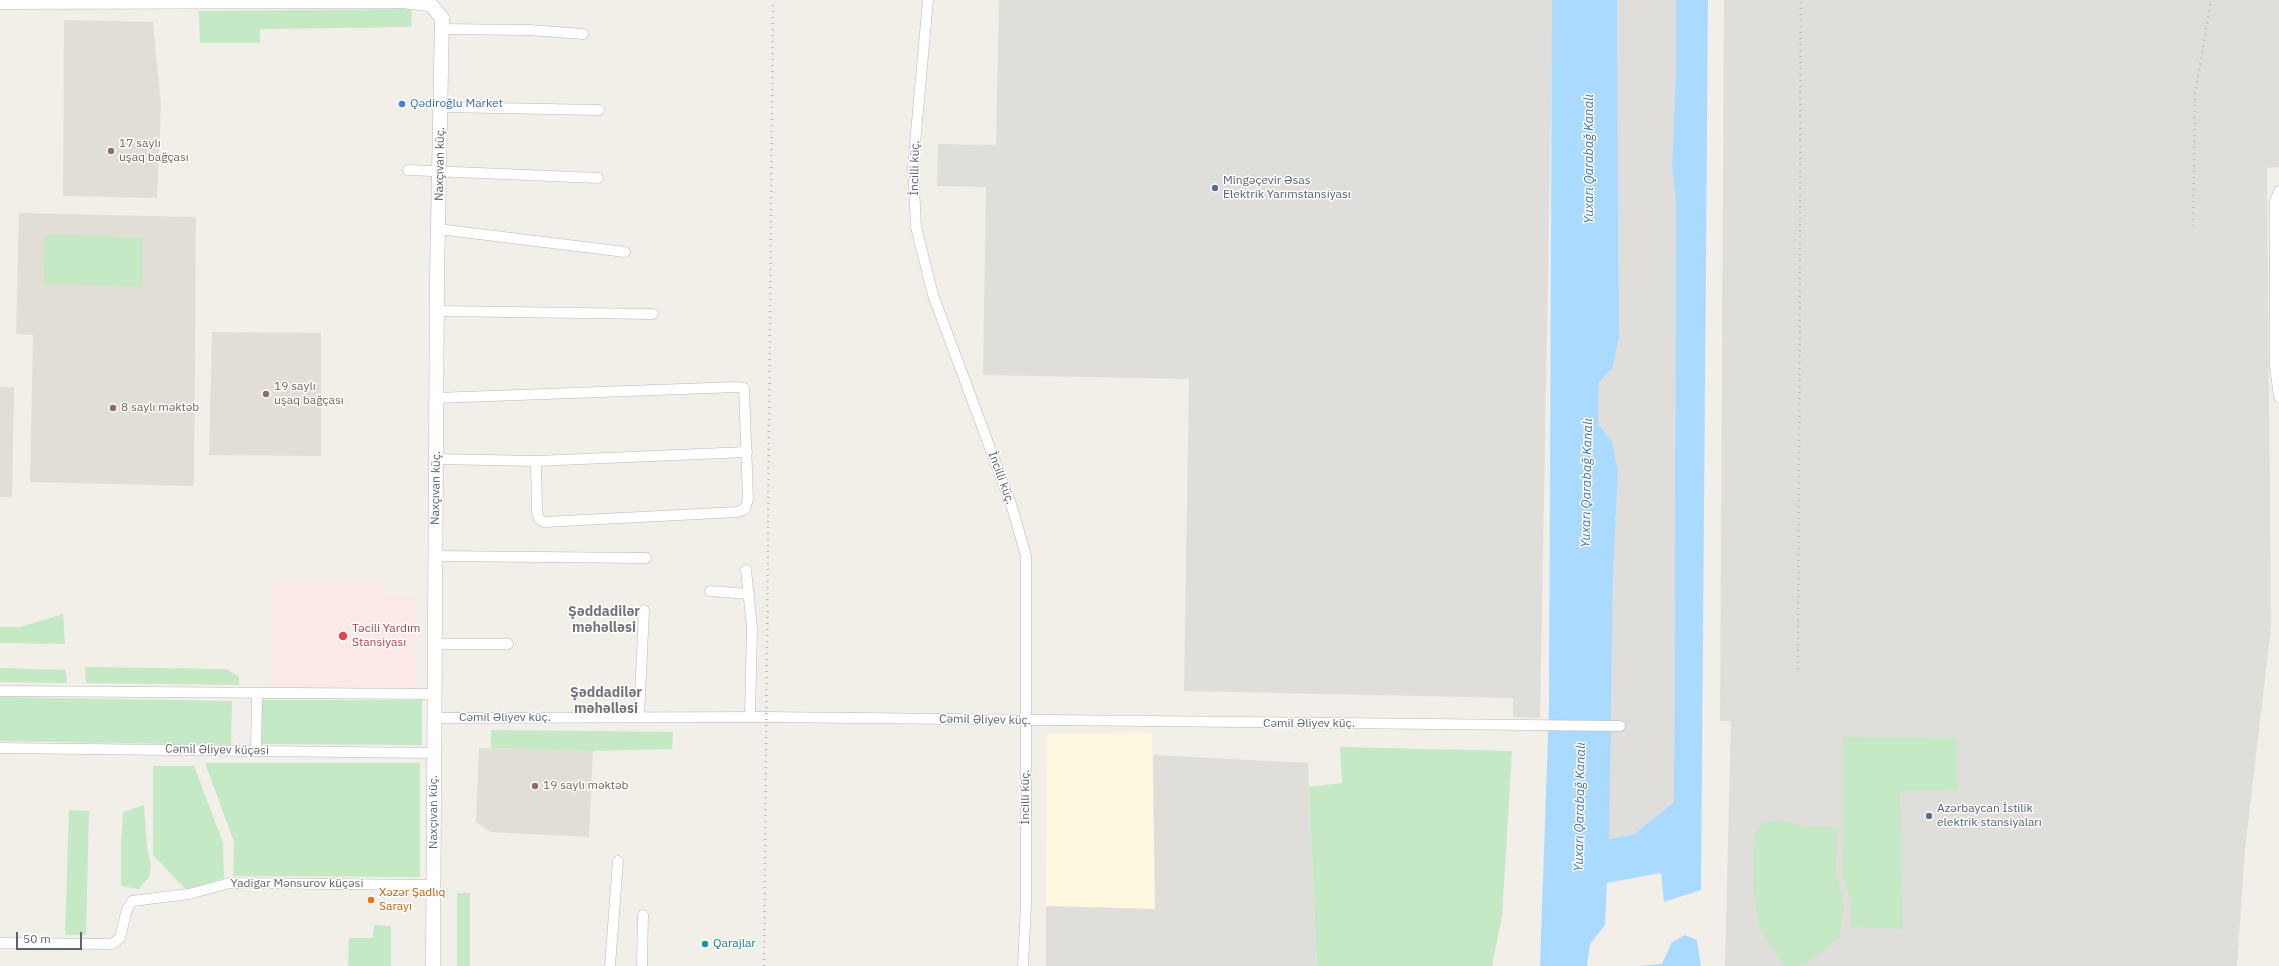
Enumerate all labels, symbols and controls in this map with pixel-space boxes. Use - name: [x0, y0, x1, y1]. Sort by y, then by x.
- water label: Yuxarı Qarabağ Kanalı: [1581, 94, 1597, 224]
- place label: Qədiroğlu Market: [410, 97, 503, 111]
- marker: Qədiroğlu Market: [397, 99, 407, 109]
- street label: Naxçıvan küç.: [432, 127, 448, 201]
- place label: 17 saylı uşaq bağçası: [119, 137, 189, 165]
- street label: İncilli küç.: [907, 140, 923, 196]
- marker: 17 saylı uşaq bağçası: [106, 146, 116, 156]
- place label: Mingəçevir Əsas Elektrik Yarımstansiyası: [1223, 174, 1351, 202]
- marker: Mingəçevir Əsas Elektrik Yarımstansiyası: [1210, 183, 1220, 193]
- place label: 19 saylı uşaq bağçası: [274, 380, 344, 408]
- marker: 19 saylı uşaq bağçası: [261, 389, 271, 399]
- place label: 8 saylı məktəb: [121, 401, 199, 415]
- marker: 8 saylı məktəb: [108, 403, 118, 413]
- water label: Yuxarı Qarabağ Kanalı: [1578, 418, 1596, 548]
- street label: İncilli küç.: [985, 450, 1017, 506]
- street label: Naxçıvan küç.: [428, 451, 444, 525]
- district label: Şəddadilər məhəlləsi: [568, 604, 640, 636]
- place label: Təcili Yardım Stansiyası: [352, 622, 420, 650]
- marker: Təcili Yardım Stansiyası: [337, 630, 349, 642]
- district label: Şəddadilər məhəlləsi: [570, 685, 642, 718]
- street label: Cəmil Əliyev küç.: [459, 711, 551, 725]
- street label: Cəmil Əliyev küç.: [939, 712, 1031, 728]
- street label: Cəmil Əliyev küç.: [1263, 717, 1355, 731]
- street label: Cəmil Əliyev küçəsi: [165, 742, 269, 758]
- water label: Yuxarı Qarabağ Kanalı: [1571, 742, 1589, 872]
- street label: İncilli küç.: [1019, 769, 1033, 825]
- street label: Naxçıvan küç.: [427, 775, 441, 849]
- place label: 19 saylı məktəb: [543, 779, 628, 793]
- marker: 19 saylı məktəb: [530, 781, 540, 791]
- place label: Azərbaycan İstilik elektrik stansiyaları: [1937, 802, 2042, 830]
- marker: Azərbaycan İstilik elektrik stansiyaları: [1924, 811, 1934, 821]
- street label: Yadigar Mənsurov küçəsi: [231, 877, 363, 891]
- place label: Xəzər Şadlıq Sarayı: [379, 886, 446, 914]
- marker: Xəzər Şadlıq Sarayı: [366, 895, 376, 905]
- scale bar: [18, 924, 84, 950]
- text: 50 m: [23, 931, 51, 946]
- place label: Qarajlar: [713, 937, 756, 951]
- marker: Qarajlar: [700, 939, 710, 949]

